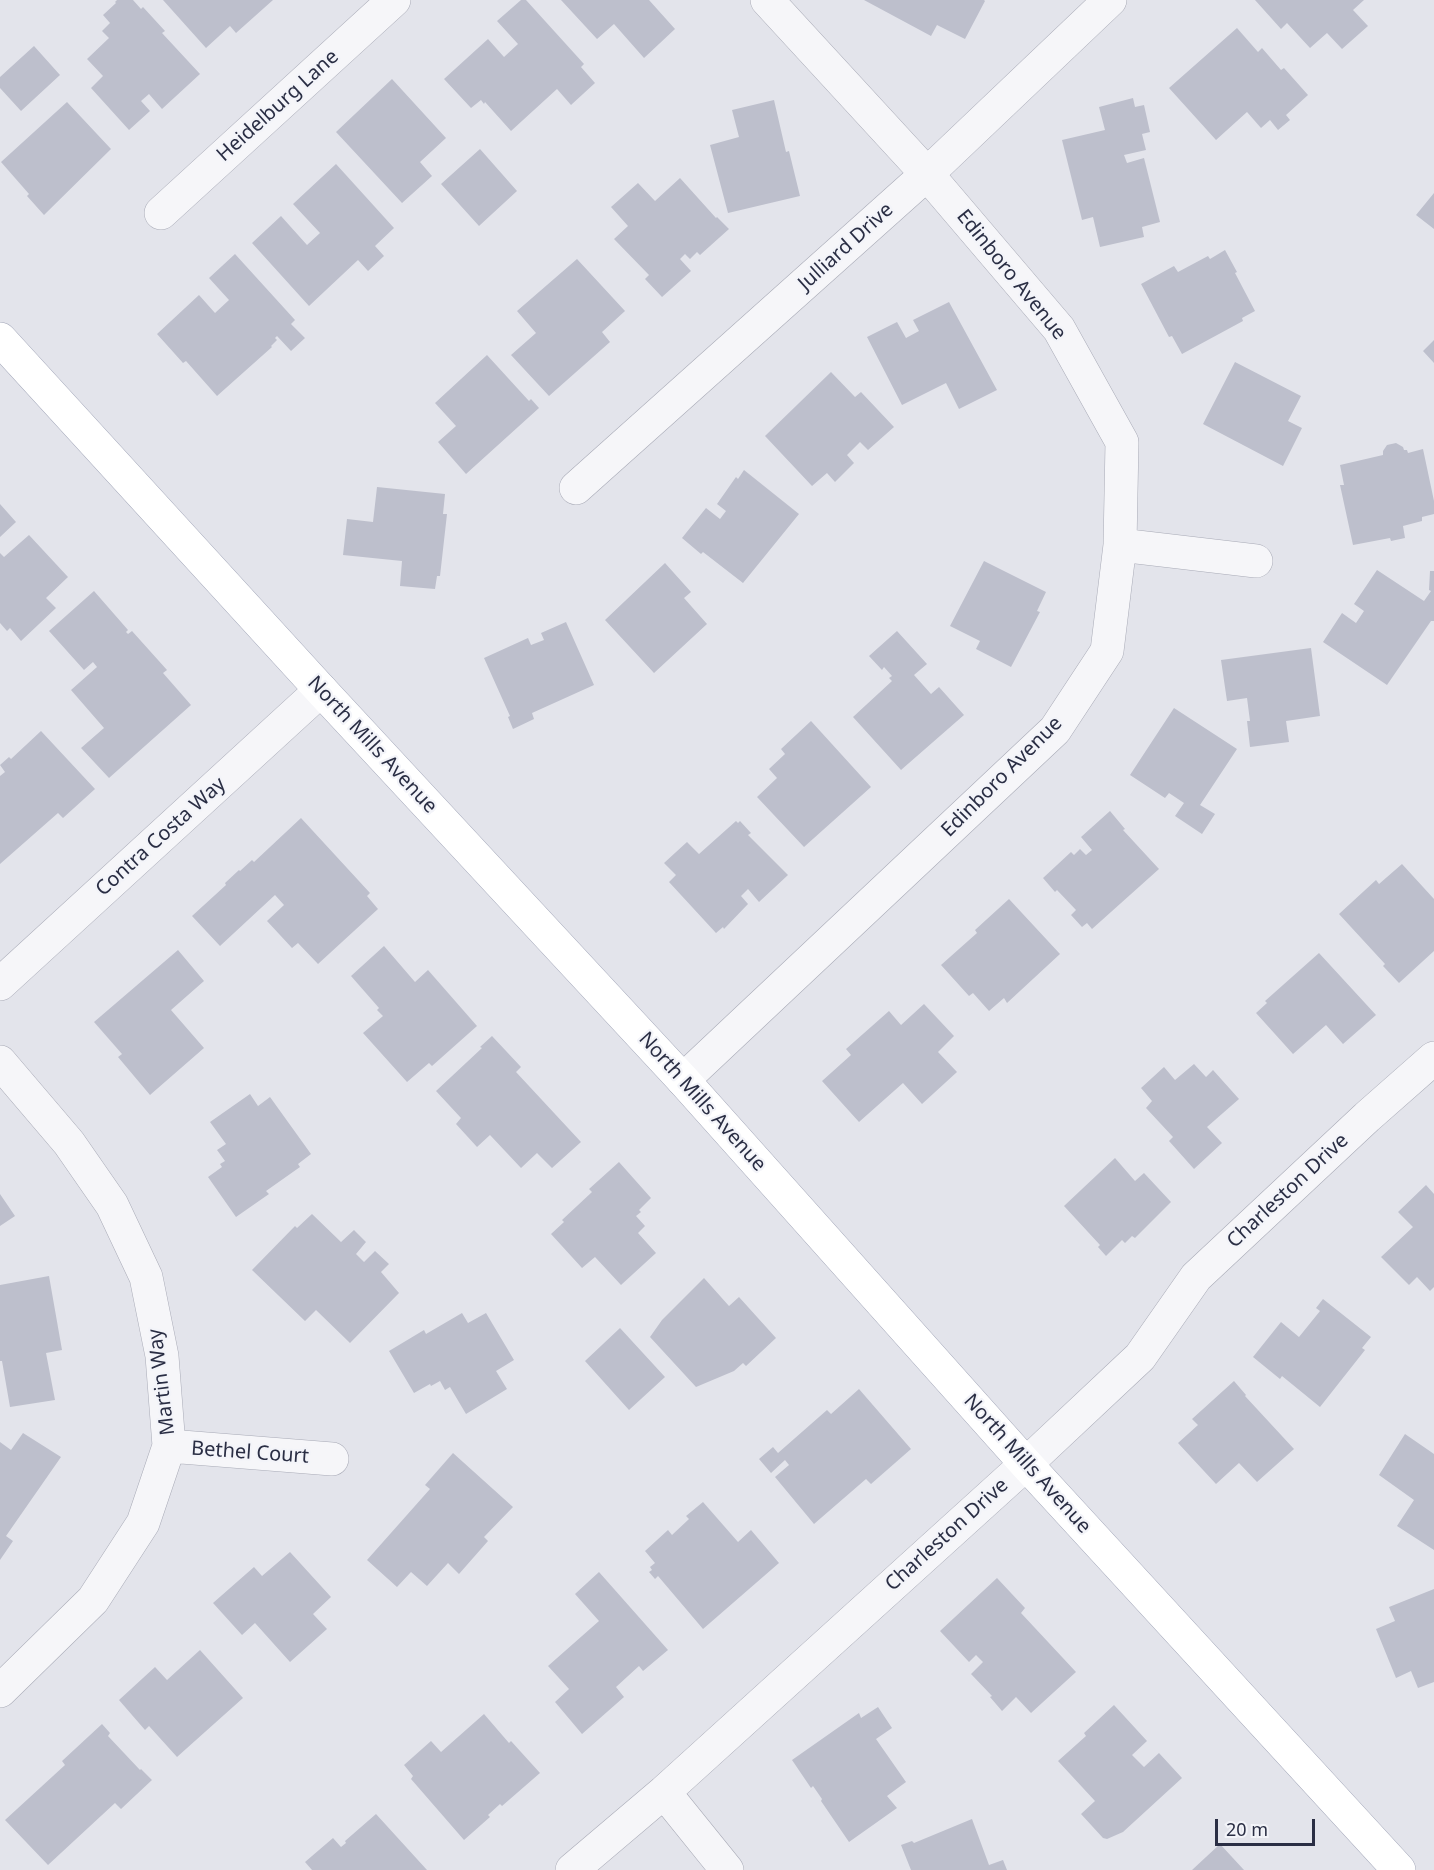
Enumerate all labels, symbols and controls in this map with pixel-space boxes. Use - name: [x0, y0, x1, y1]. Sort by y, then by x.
- street label: Heidelburg Lane: [212, 45, 344, 167]
- street label: Julliard Drive: [794, 198, 898, 296]
- street label: Edinboro Avenue: [951, 205, 1071, 345]
- street label: North Mills Avenue: [302, 671, 442, 819]
- street label: Edinboro Avenue: [937, 712, 1067, 842]
- street label: Contra Costa Way: [91, 772, 231, 902]
- street label: North Mills Avenue: [633, 1027, 771, 1177]
- street label: Charleston Drive: [1222, 1129, 1354, 1253]
- street label: Martin Way: [144, 1327, 180, 1437]
- street label: North Mills Avenue: [958, 1389, 1096, 1539]
- street label: Bethel Court: [190, 1437, 310, 1469]
- street label: Charleston Drive: [881, 1474, 1013, 1596]
- scale bar: [1218, 1807, 1318, 1845]
- text: 20 m: [1226, 1817, 1268, 1841]

